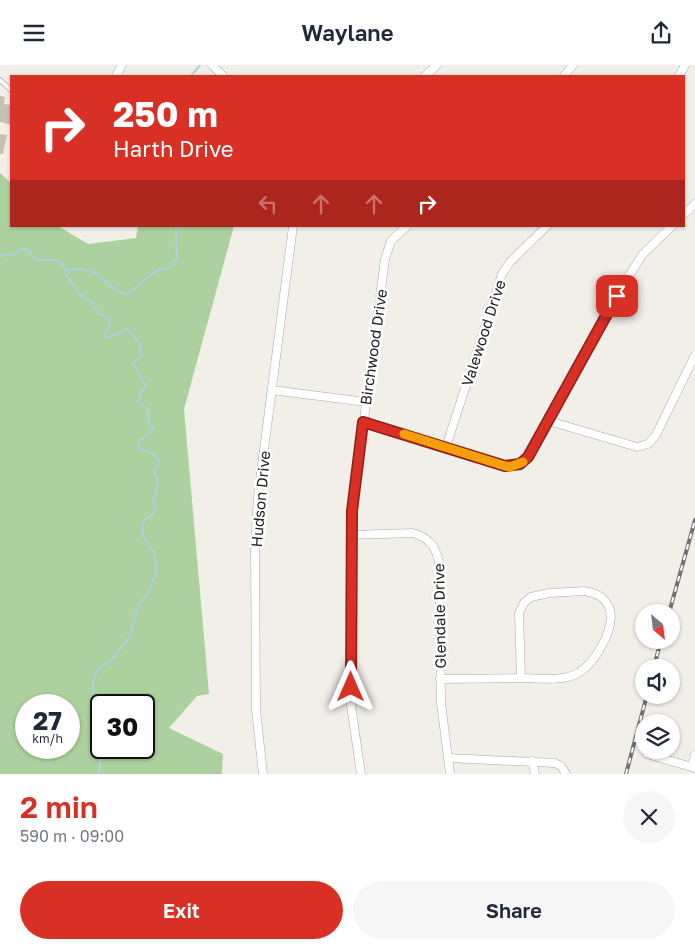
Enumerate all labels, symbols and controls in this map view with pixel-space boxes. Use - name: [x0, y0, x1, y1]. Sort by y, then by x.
- icon: menu: [20, 19, 48, 47]
- text: Waylane: [302, 19, 393, 46]
- icon: share: [647, 19, 675, 47]
- text: 250 m: [113, 93, 218, 135]
- icon: right: [30, 95, 95, 160]
- text: Harth Drive: [113, 135, 234, 162]
- icon: left: [254, 190, 282, 218]
- icon: ahead: [307, 190, 335, 218]
- icon: ahead: [360, 190, 388, 218]
- icon: right: [413, 190, 441, 218]
- pin: [596, 275, 638, 317]
- street label: Valewood Drive: [457, 277, 509, 389]
- icon: arrive: [603, 282, 631, 310]
- street label: Birchwood Drive: [356, 287, 390, 406]
- street label: Hudson Drive: [247, 450, 273, 548]
- street label: Glendale Drive: [429, 563, 449, 669]
- north arrow: [635, 604, 680, 649]
- map controls: [635, 604, 680, 759]
- button: sound: [635, 659, 680, 704]
- position arrow: [324, 660, 376, 712]
- speed limit sign: 30: [90, 694, 155, 759]
- text: 27: [33, 705, 62, 736]
- button: layers: [635, 714, 680, 759]
- text: km/h: [32, 731, 63, 746]
- text: 2 min: [20, 789, 98, 825]
- button: close: [623, 791, 675, 843]
- text: 590 m · 09:00: [20, 826, 124, 846]
- button: Exit: [20, 881, 343, 939]
- button: Share: [353, 881, 675, 939]

